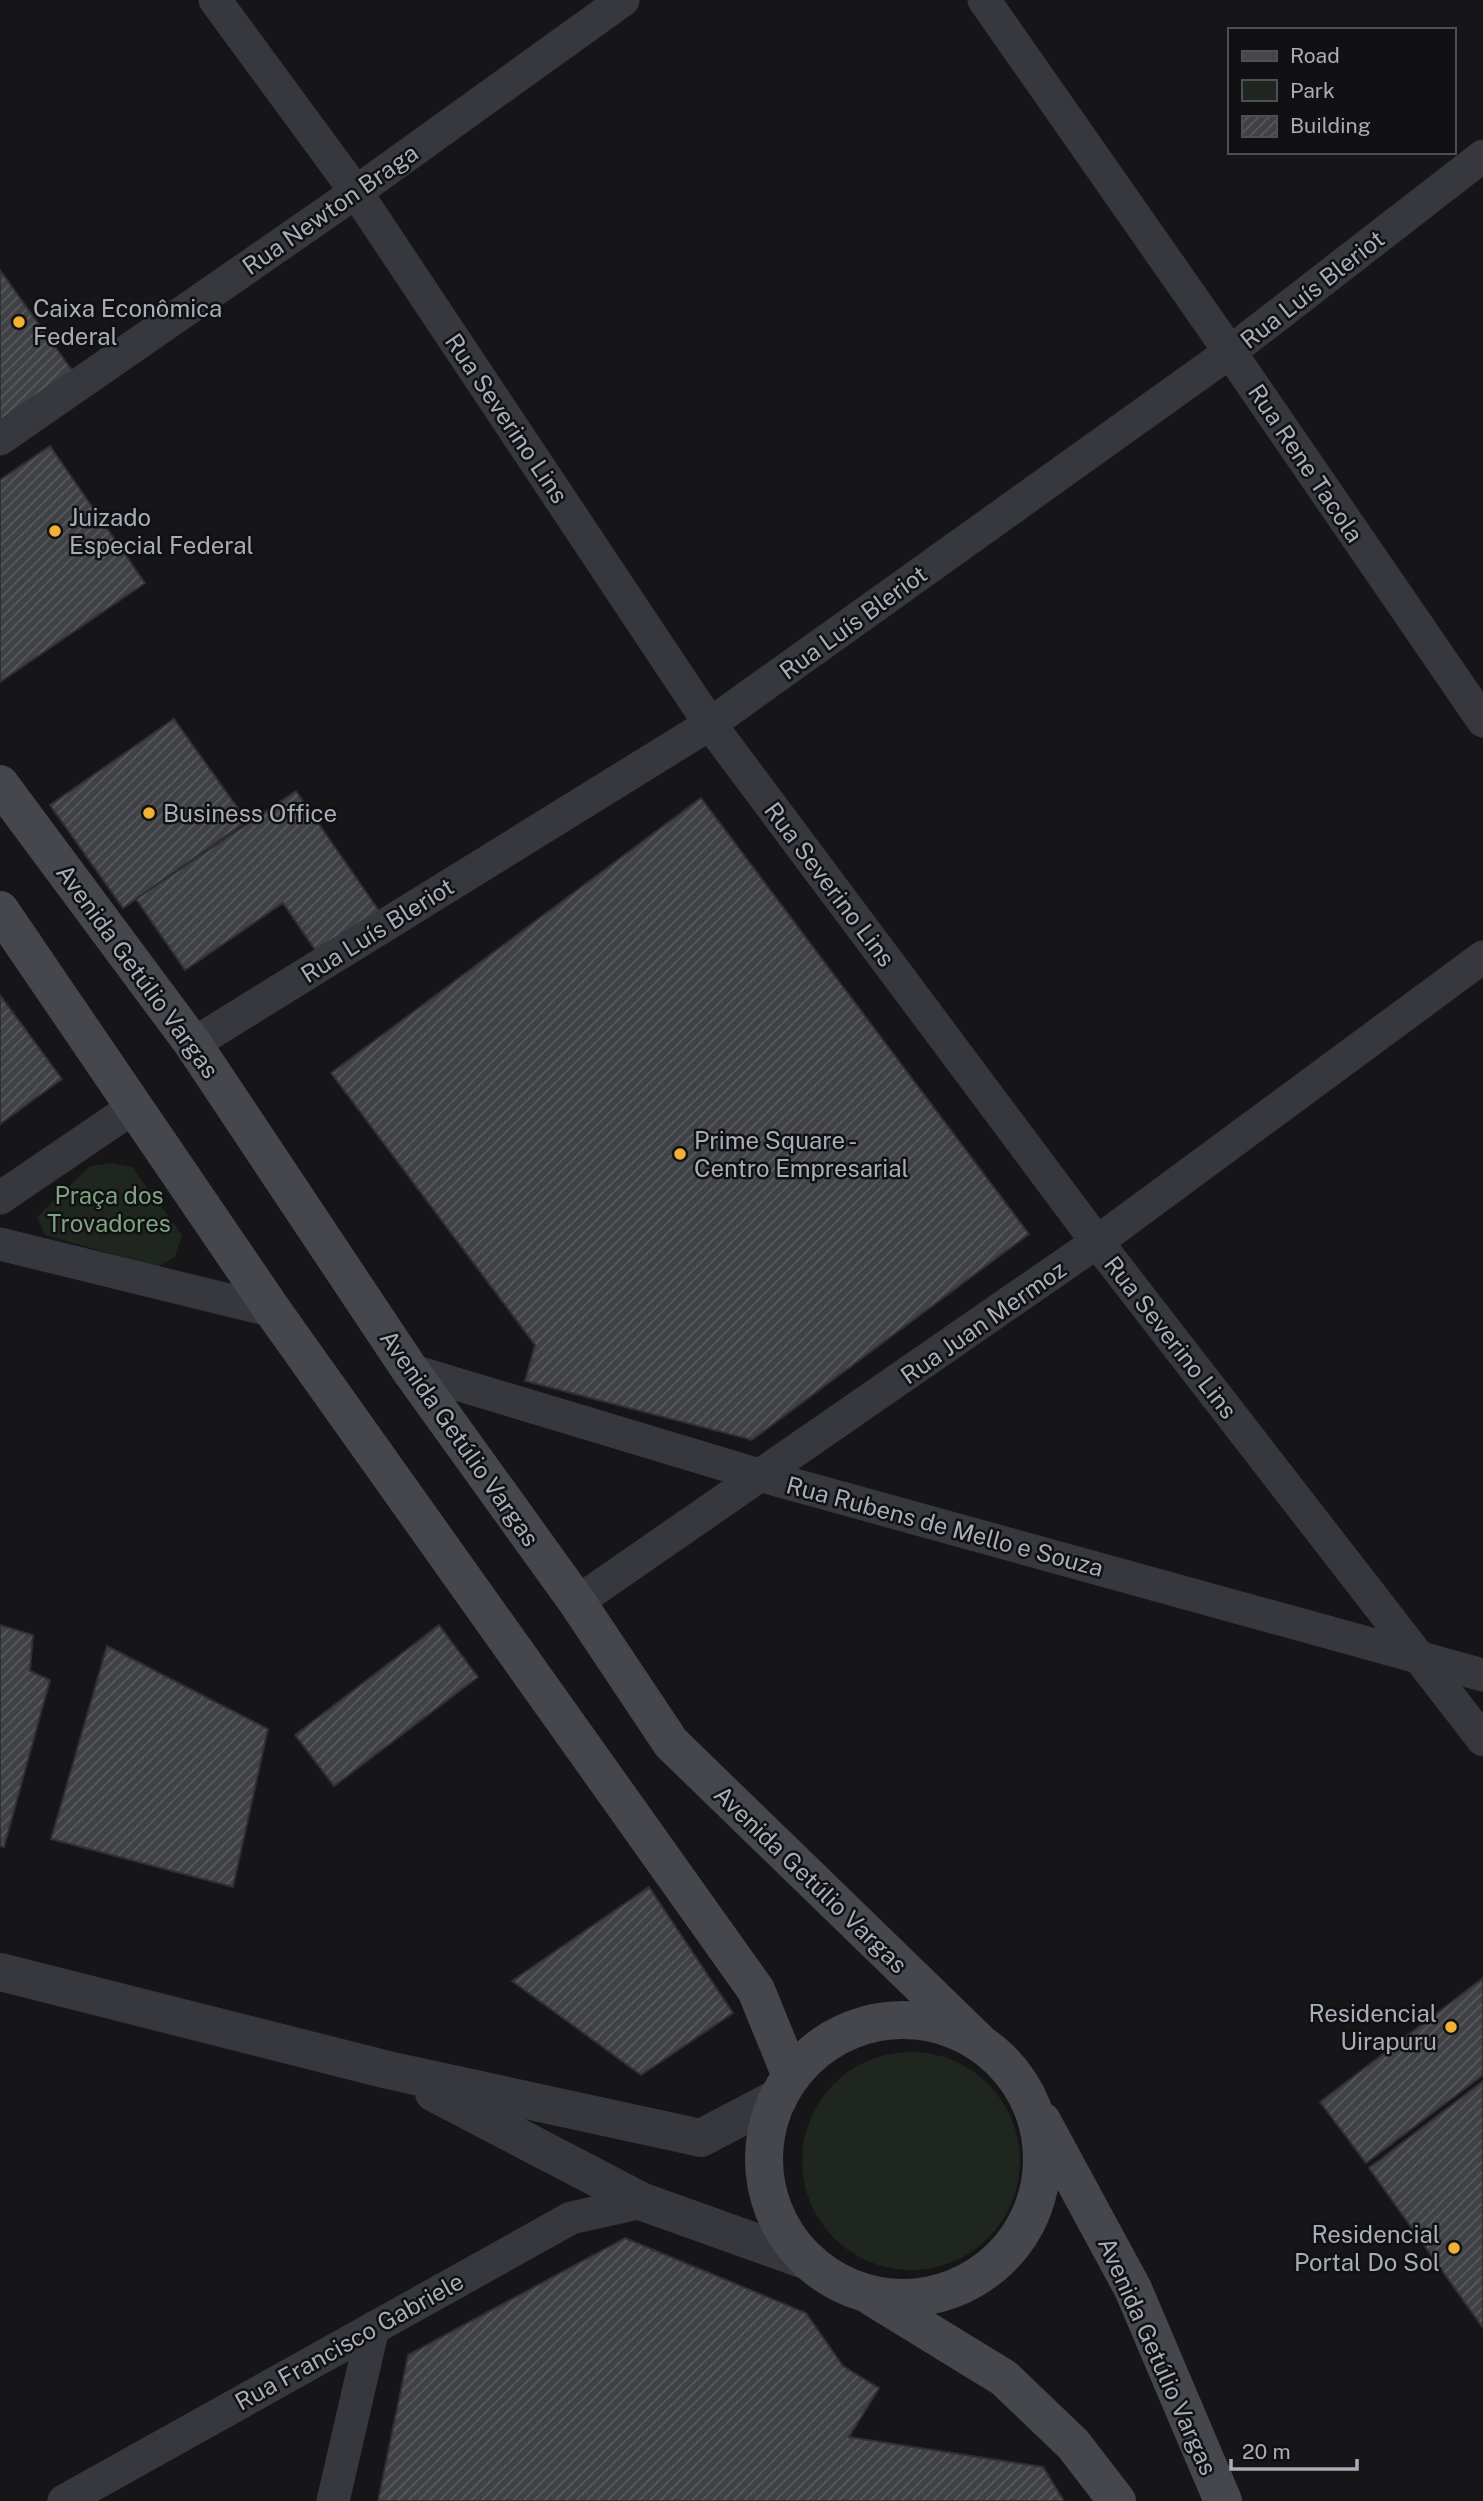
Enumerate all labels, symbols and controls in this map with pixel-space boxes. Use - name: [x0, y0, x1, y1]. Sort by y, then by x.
- legend: [1228, 28, 1455, 154]
- text: Road: [1290, 43, 1340, 68]
- text: Park: [1290, 78, 1335, 103]
- text: Building: [1290, 113, 1371, 138]
- street label: Rua Newton Braga: [237, 138, 423, 280]
- street label: Rua Luís Bleriot: [1235, 224, 1389, 354]
- place label: Caixa Econômica Federal: [33, 294, 222, 350]
- marker: Caixa Econômica Federal: [11, 314, 27, 330]
- street label: Rua Severino Lins: [440, 328, 574, 508]
- street label: Rua Rene Tacola: [1243, 379, 1369, 547]
- place label: Juizado Especial Federal: [69, 503, 254, 559]
- marker: Juizado Especial Federal: [47, 523, 63, 539]
- street label: Rua Luís Bleriot: [774, 559, 932, 685]
- street label: Rua Severino Lins: [759, 796, 901, 972]
- place label: Business Office: [163, 799, 337, 827]
- marker: Business Office: [141, 805, 157, 821]
- street label: Avenida Getúlio Vargas: [51, 859, 225, 1083]
- street label: Rua Luís Bleriot: [295, 872, 459, 988]
- place label: Prime Square - Centro Empresarial: [694, 1126, 909, 1182]
- marker: Prime Square - Centro Empresarial: [672, 1146, 688, 1162]
- park label: Praça dos Trovadores: [47, 1181, 171, 1237]
- street label: Rua Severino Lins: [1099, 1250, 1243, 1424]
- street label: Rua Juan Mermoz: [895, 1255, 1071, 1389]
- street label: Avenida Getúlio Vargas: [375, 1325, 545, 1551]
- street label: Rua Rubens de Mello e Souza: [783, 1470, 1107, 1582]
- street label: Avenida Getúlio Vargas: [709, 1780, 913, 1978]
- place label: Residencial Uirapuru: [1308, 1999, 1437, 2055]
- marker: Residencial Uirapuru: [1443, 2019, 1459, 2035]
- place label: Residencial Portal Do Sol: [1294, 2220, 1440, 2276]
- street label: Avenida Getúlio Vargas: [1093, 2233, 1223, 2479]
- marker: Residencial Portal Do Sol: [1446, 2240, 1462, 2256]
- street label: Rua Francisco Gabriele: [230, 2266, 468, 2416]
- scale bar: [1231, 2428, 1357, 2472]
- text: 20 m: [1242, 2439, 1291, 2464]

